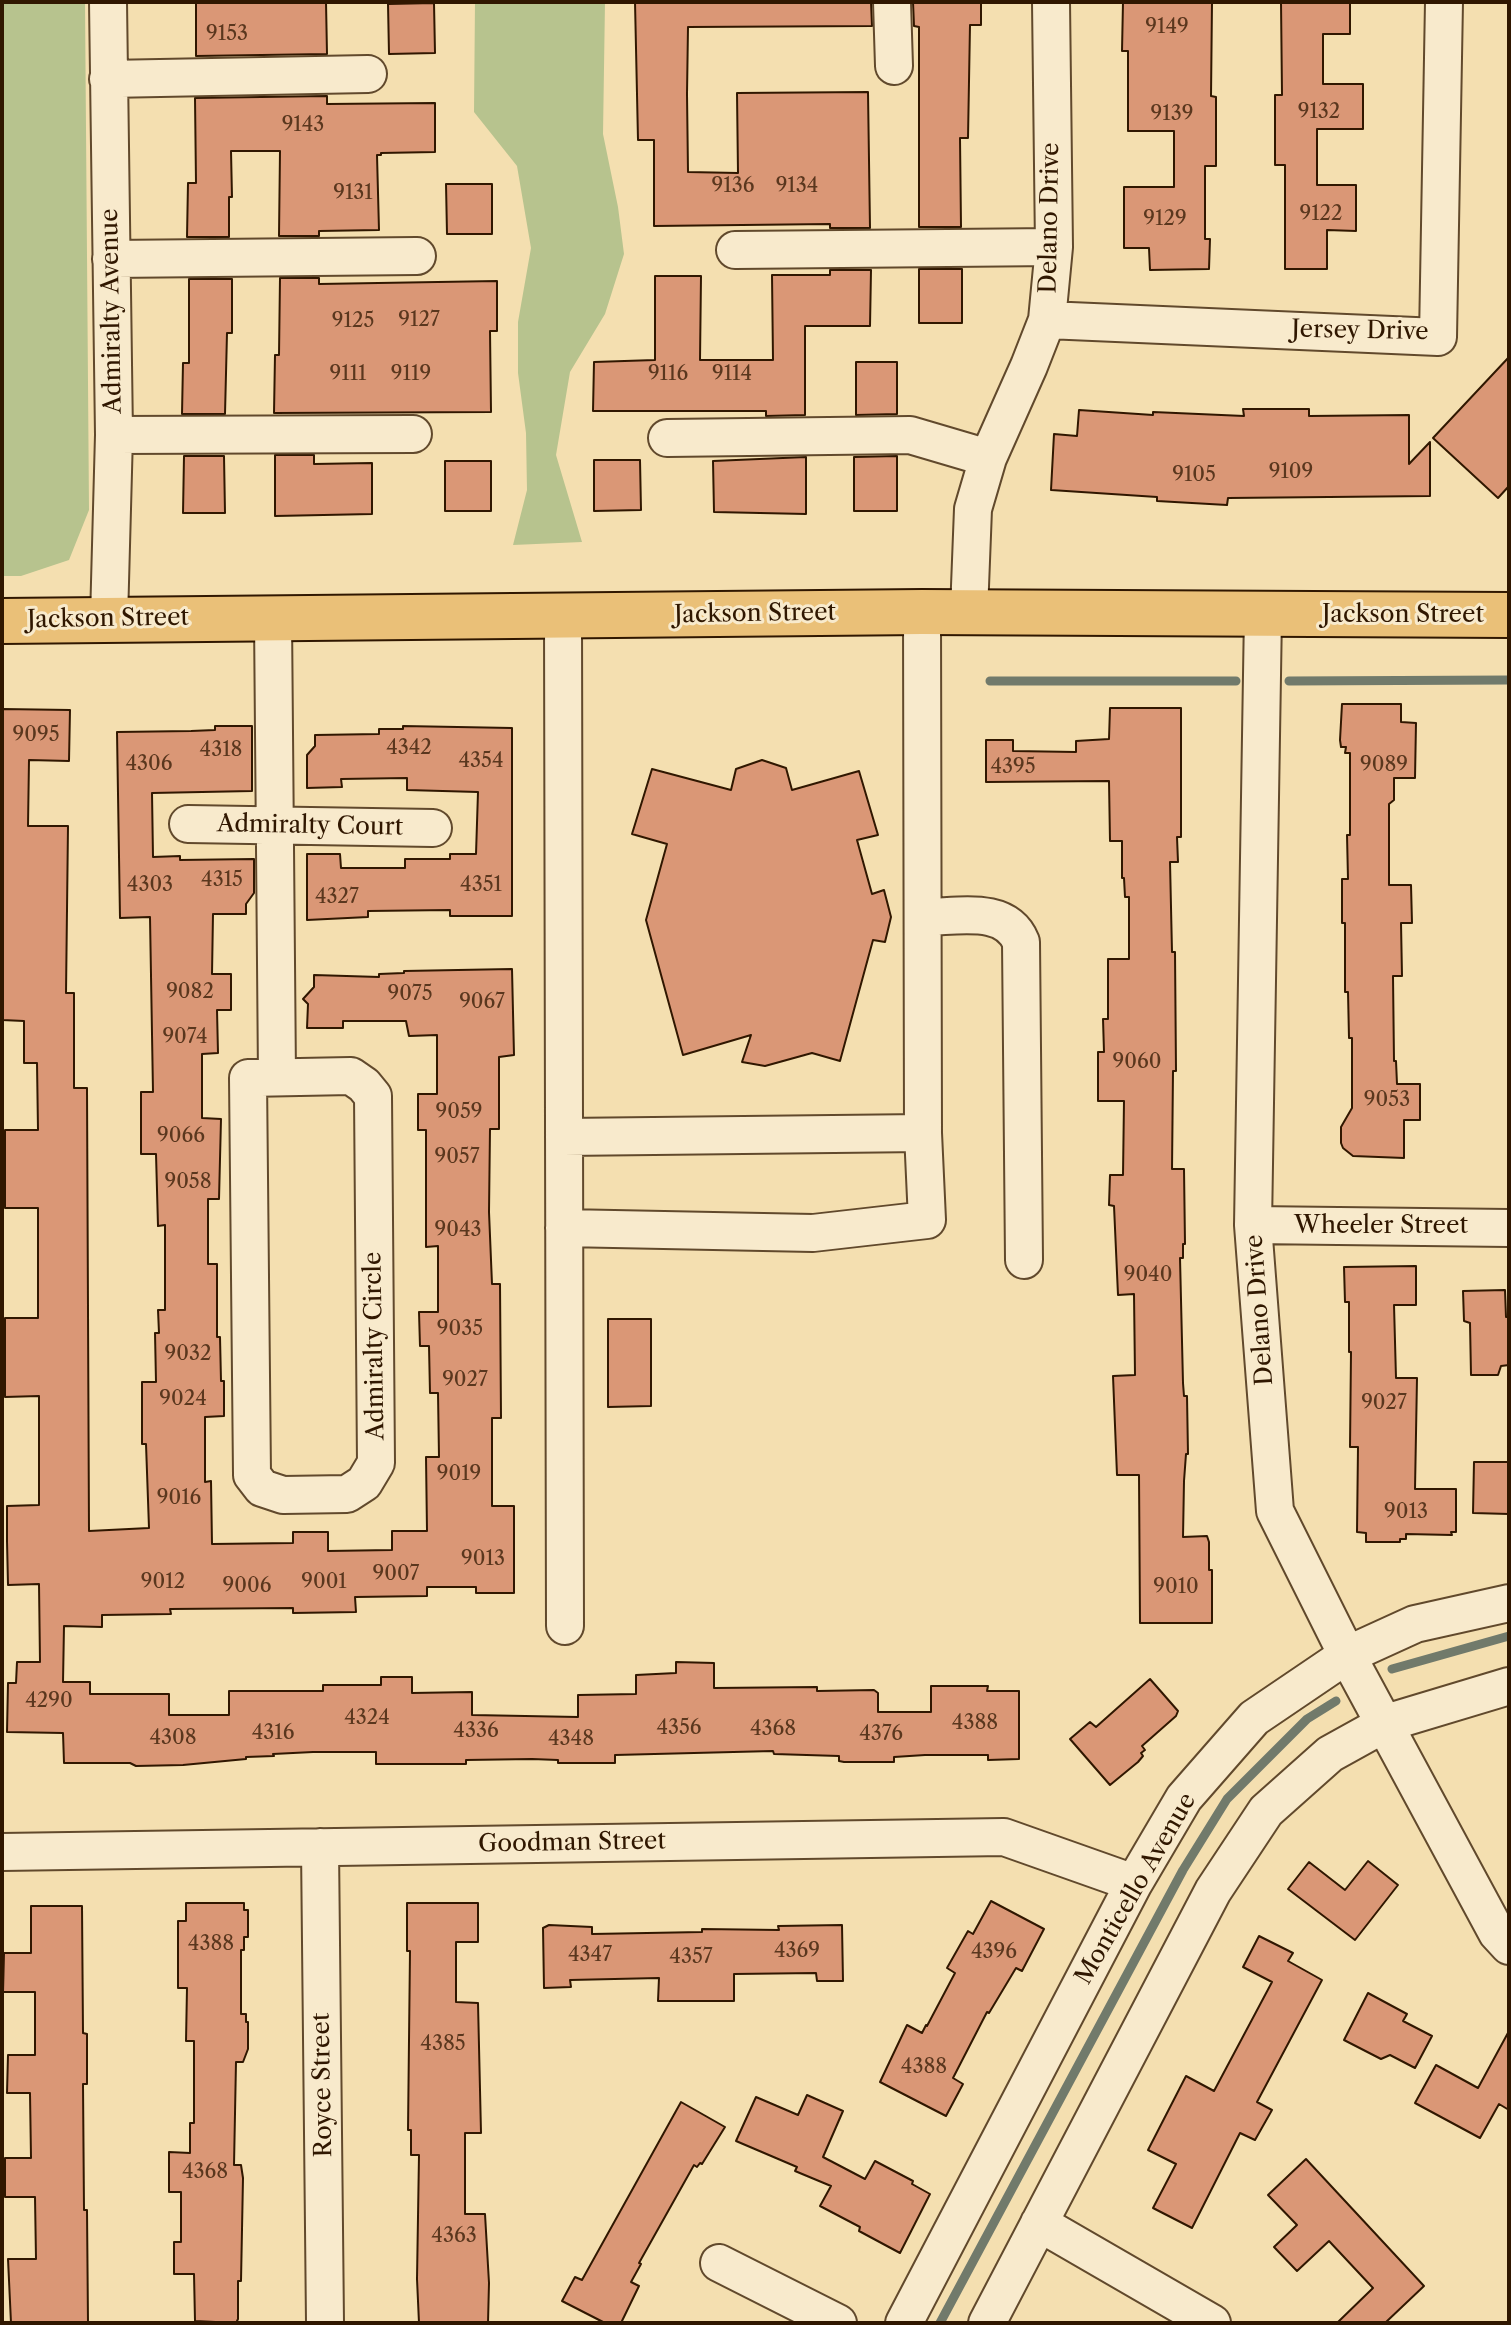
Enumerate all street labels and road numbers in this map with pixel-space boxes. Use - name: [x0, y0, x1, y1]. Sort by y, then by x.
- street label: Delano Drive: [1034, 142, 1066, 294]
- street label: Admiralty Avenue: [96, 208, 128, 414]
- street label: Jersey Drive: [1291, 315, 1429, 347]
- street label: Jackson Street: [674, 598, 836, 630]
- street label: Jackson Street: [1322, 601, 1484, 629]
- street label: Jackson Street: [27, 603, 189, 635]
- street label: Admiralty Court: [217, 810, 403, 842]
- street label: Wheeler Street: [1294, 1212, 1468, 1240]
- street label: Delano Drive: [1240, 1234, 1280, 1386]
- street label: Admiralty Circle: [359, 1252, 391, 1440]
- street label: Monticello Avenue: [1070, 1788, 1202, 1990]
- street label: Goodman Street: [478, 1827, 666, 1859]
- street label: Royce Street: [307, 2012, 339, 2158]

